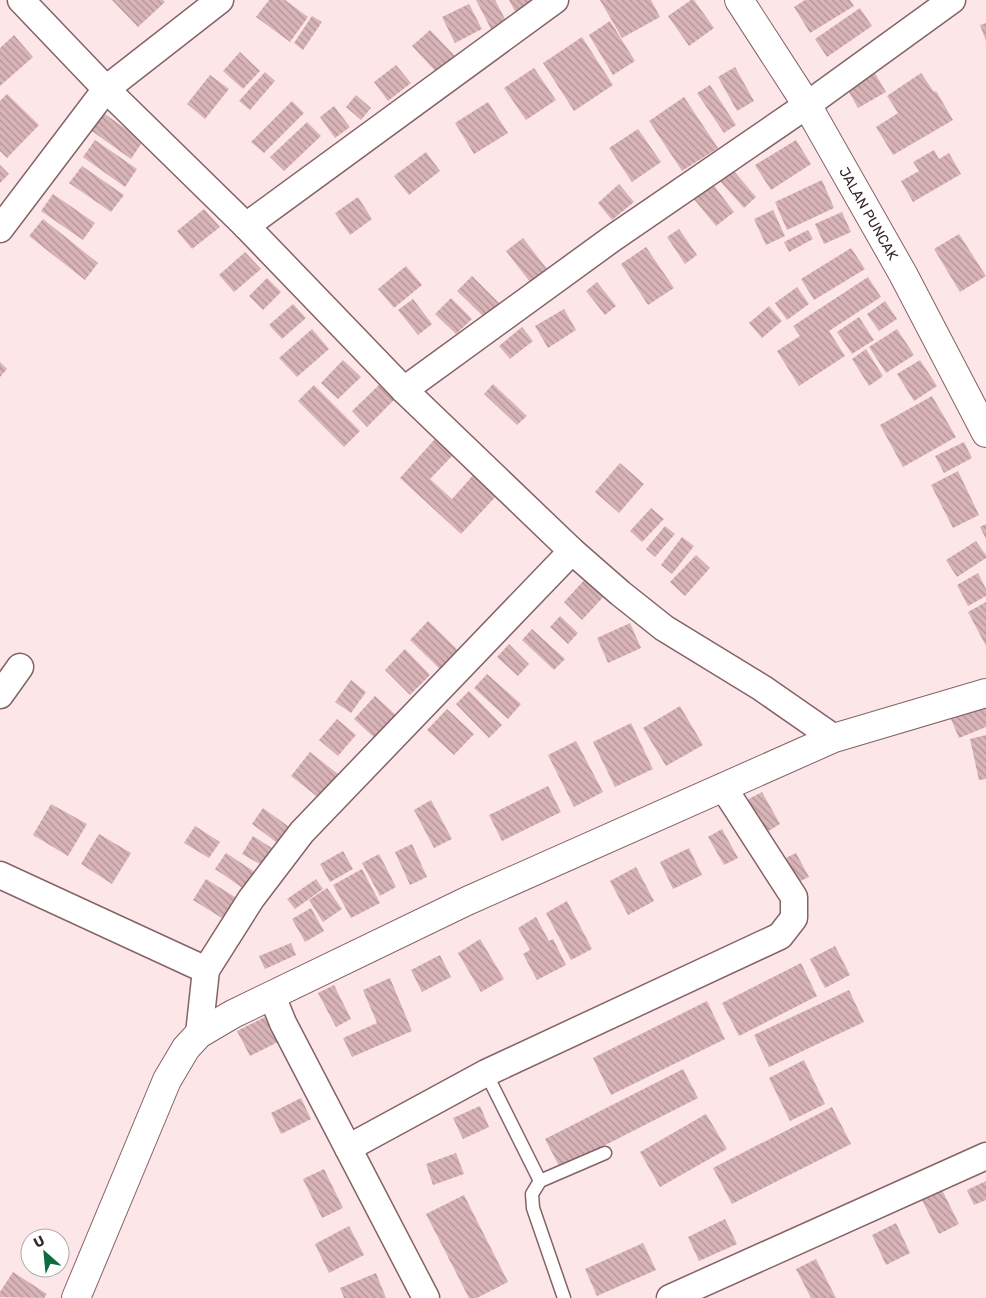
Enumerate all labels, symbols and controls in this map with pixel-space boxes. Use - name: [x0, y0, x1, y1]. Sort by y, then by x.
- street label: JALAN PUNCAK: [836, 164, 902, 264]
- north arrow: [20, 1228, 70, 1278]
- text: U: [31, 1232, 48, 1252]

